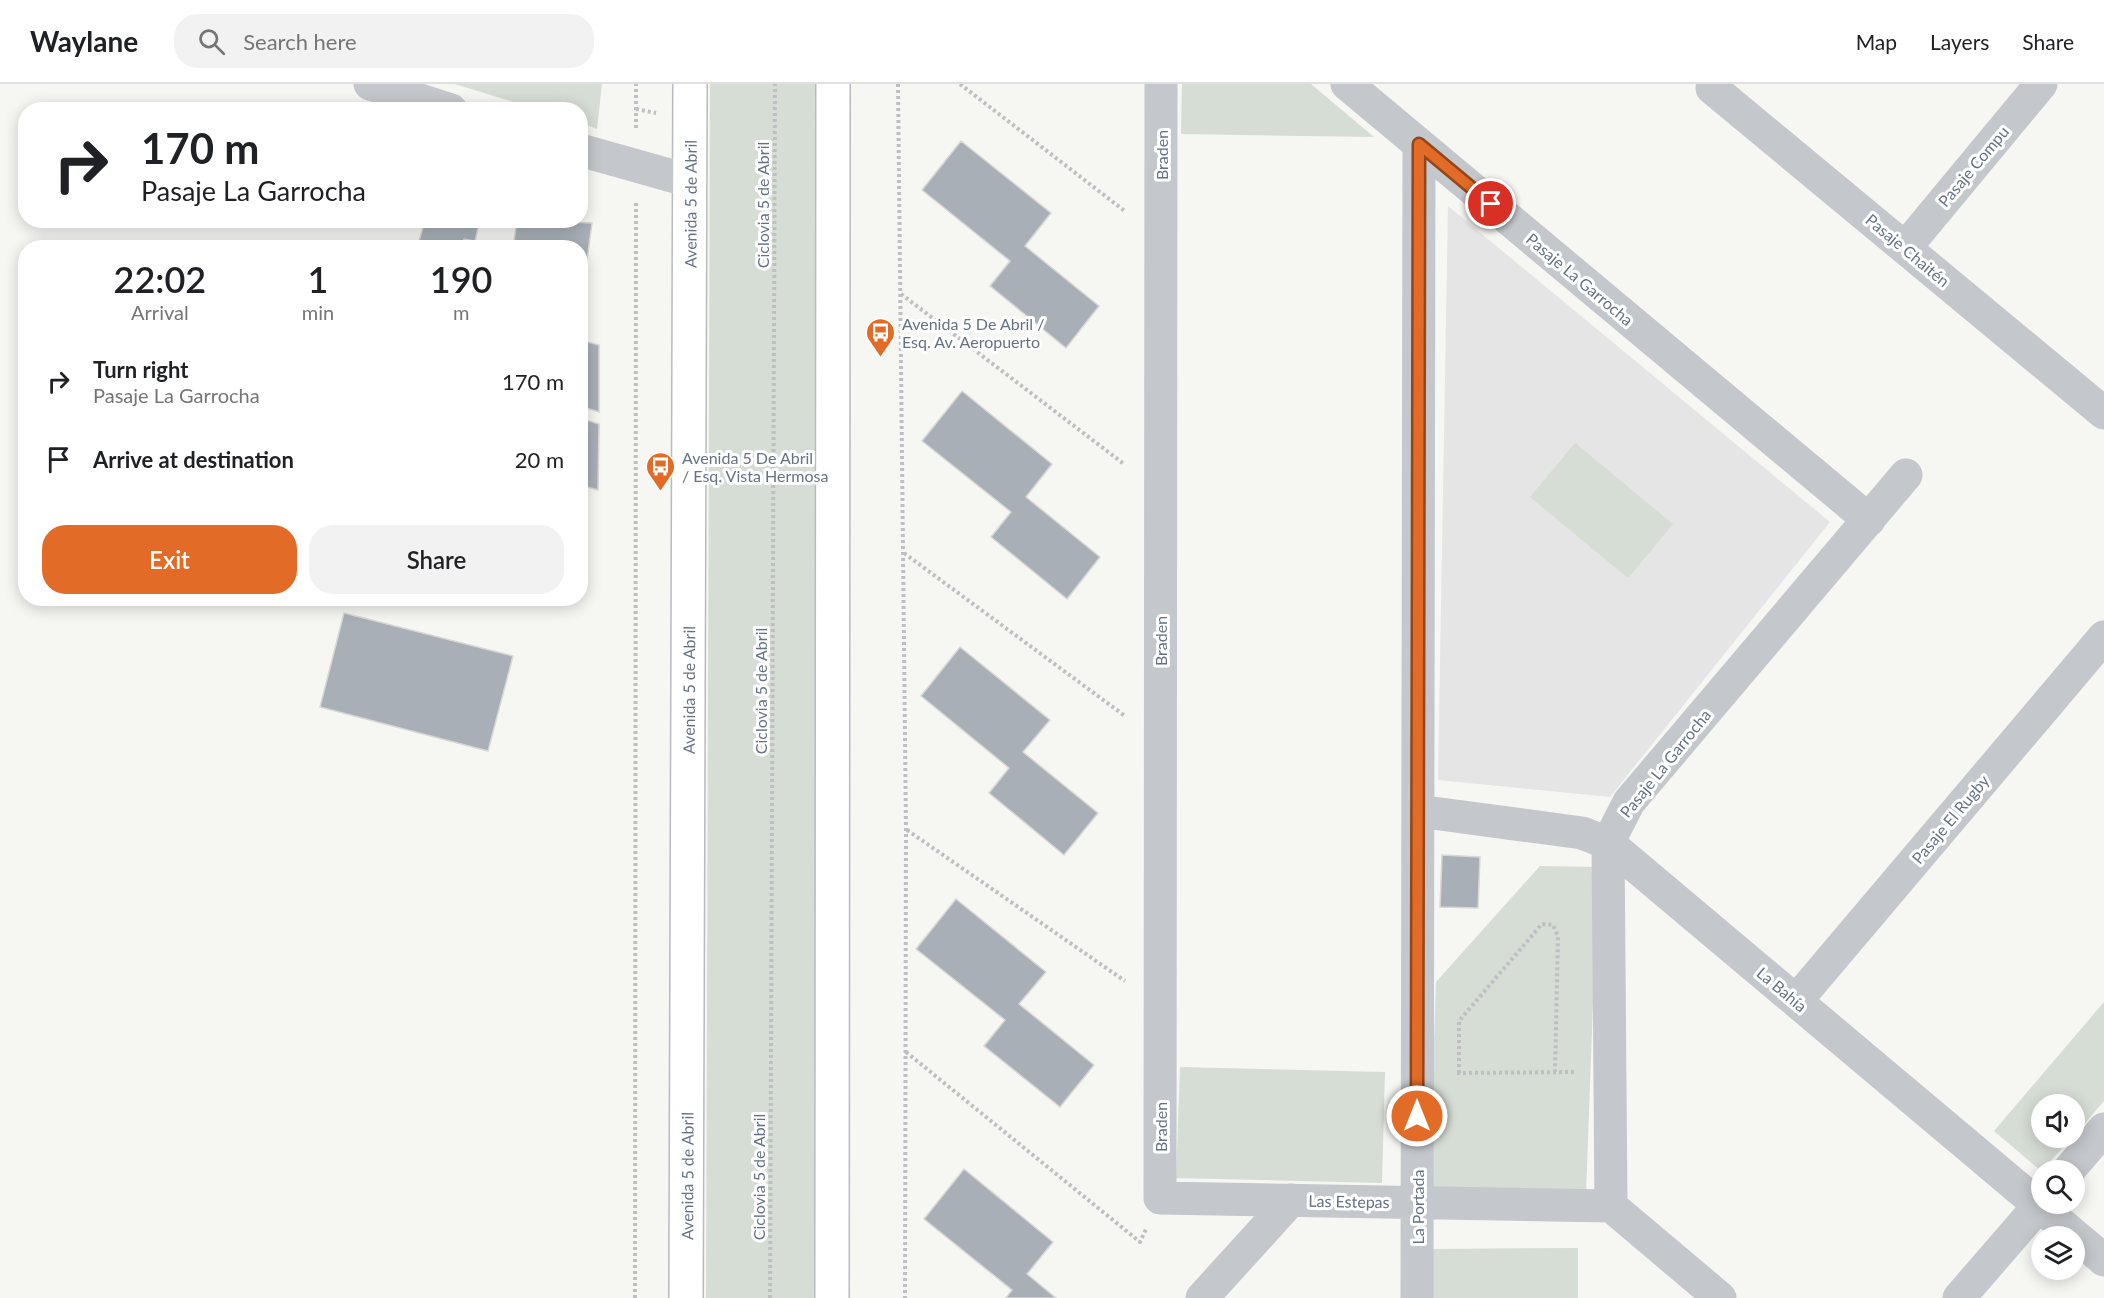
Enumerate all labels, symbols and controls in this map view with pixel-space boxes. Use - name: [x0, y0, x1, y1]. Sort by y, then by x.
- search box: [174, 14, 594, 68]
- text: Waylane: [30, 24, 138, 58]
- icon: search: [195, 25, 228, 58]
- text: Search here: [243, 28, 357, 55]
- text: Map: [1856, 29, 1897, 54]
- text: Layers: [1930, 29, 1989, 54]
- text: Share: [2022, 29, 2074, 54]
- street label: Pasaje Compu: [1934, 122, 2012, 210]
- text: 170 m: [141, 123, 259, 173]
- icon: right: [42, 126, 120, 204]
- street label: Braden: [1152, 130, 1171, 180]
- street label: Avenida 5 de Abril: [680, 140, 699, 268]
- street label: Ciclovia 5 de Abril: [753, 142, 772, 268]
- text: Pasaje La Garrocha: [141, 174, 366, 207]
- pin: [1465, 178, 1516, 229]
- icon: arrive: [1474, 187, 1507, 220]
- street label: Pasaje Chaitén: [1862, 210, 1954, 290]
- street label: Pasaje La Garrocha: [1523, 229, 1637, 329]
- text: 22:02: [114, 257, 206, 301]
- text: 1: [308, 257, 328, 301]
- text: 190: [430, 257, 492, 301]
- text: Arrival: [131, 300, 189, 324]
- text: min: [302, 300, 334, 324]
- text: m: [453, 300, 469, 324]
- place label: Avenida 5 De Abril / Esq. Av. Aeropuerto: [902, 314, 1044, 351]
- bus stop icon: Avenida 5 De Abril / Esq. Av. Aeropuerto: [865, 316, 897, 358]
- text: Turn right: [93, 356, 188, 383]
- icon: right: [42, 365, 75, 398]
- text: 170 m: [502, 368, 564, 395]
- text: Pasaje La Garrocha: [93, 383, 260, 407]
- icon: arrive: [42, 443, 75, 476]
- text: Arrive at destination: [93, 446, 294, 473]
- text: 20 m: [515, 446, 564, 473]
- place label: Avenida 5 De Abril / Esq. Vista Hermosa: [682, 448, 828, 485]
- bus stop icon: Avenida 5 De Abril / Esq. Vista Hermosa: [645, 450, 677, 492]
- button: Exit: [42, 525, 297, 594]
- button: Share: [309, 525, 564, 594]
- street label: Braden: [1151, 616, 1170, 666]
- street label: Avenida 5 de Abril: [678, 626, 698, 754]
- street label: Ciclovia 5 de Abril: [751, 628, 770, 754]
- street label: Pasaje La Garrocha: [1616, 705, 1714, 821]
- street label: Pasaje El Rugby: [1908, 770, 1993, 867]
- street label: La Bahía: [1753, 963, 1811, 1015]
- position arrow: [1385, 1084, 1449, 1148]
- map controls: [2031, 1094, 2085, 1280]
- button: sound: [2031, 1094, 2085, 1148]
- street label: Braden: [1151, 1102, 1170, 1152]
- street label: Avenida 5 de Abril: [677, 1112, 696, 1240]
- street label: Ciclovia 5 de Abril: [749, 1114, 768, 1240]
- button: search: [2031, 1160, 2085, 1214]
- street label: La Portada: [1408, 1170, 1427, 1244]
- street label: Las Estepas: [1308, 1191, 1390, 1211]
- button: layers: [2031, 1226, 2085, 1280]

